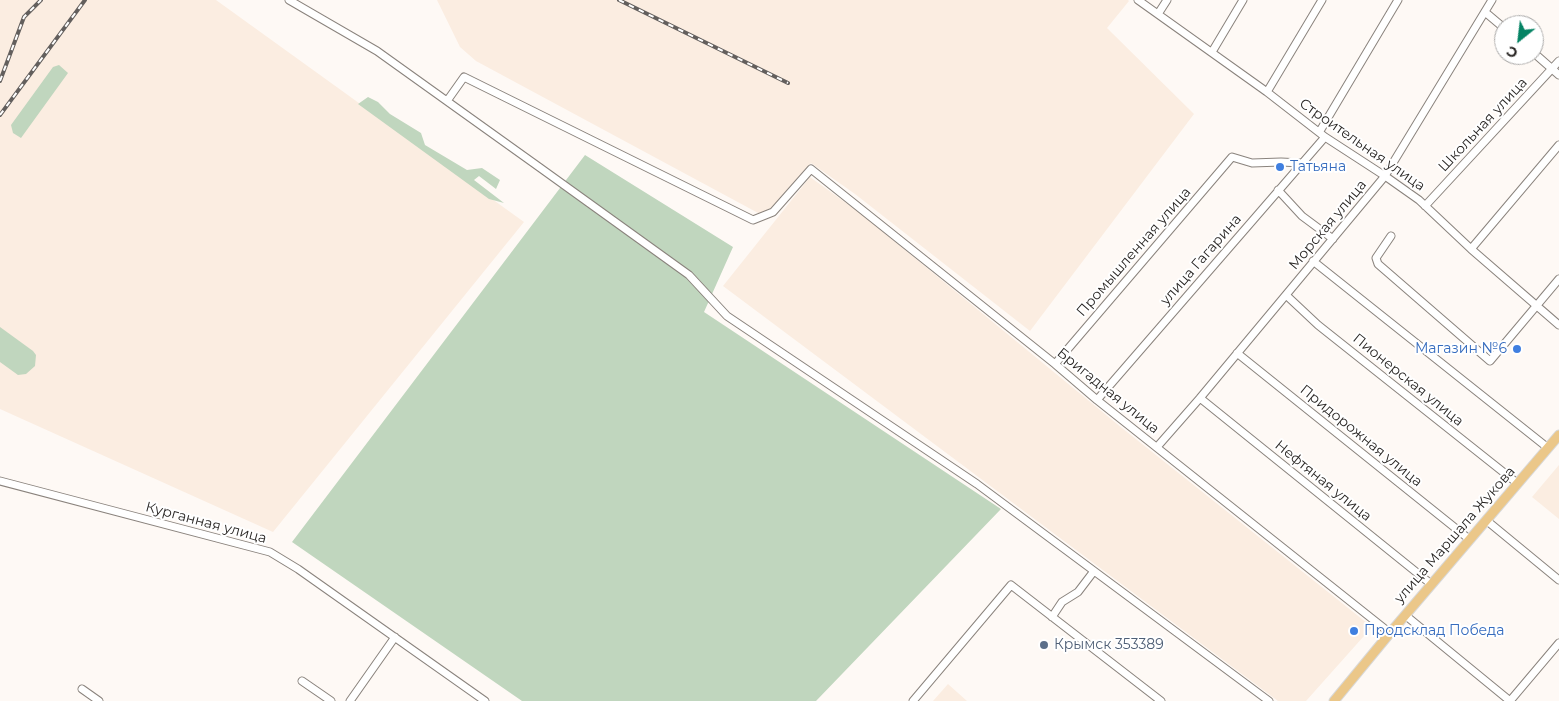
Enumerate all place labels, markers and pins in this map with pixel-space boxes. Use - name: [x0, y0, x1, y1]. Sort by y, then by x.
- place label: Татьяна: [1290, 159, 1346, 175]
- marker: Татьяна: [1274, 161, 1286, 173]
- place label: Магазин №6: [1415, 341, 1507, 357]
- marker: Магазин №6: [1511, 343, 1523, 355]
- place label: Продсклад Победа: [1364, 623, 1504, 639]
- marker: Продсклад Победа: [1348, 625, 1360, 637]
- place label: Крымск 353389: [1054, 637, 1164, 653]
- marker: Крымск 353389: [1038, 639, 1050, 651]

